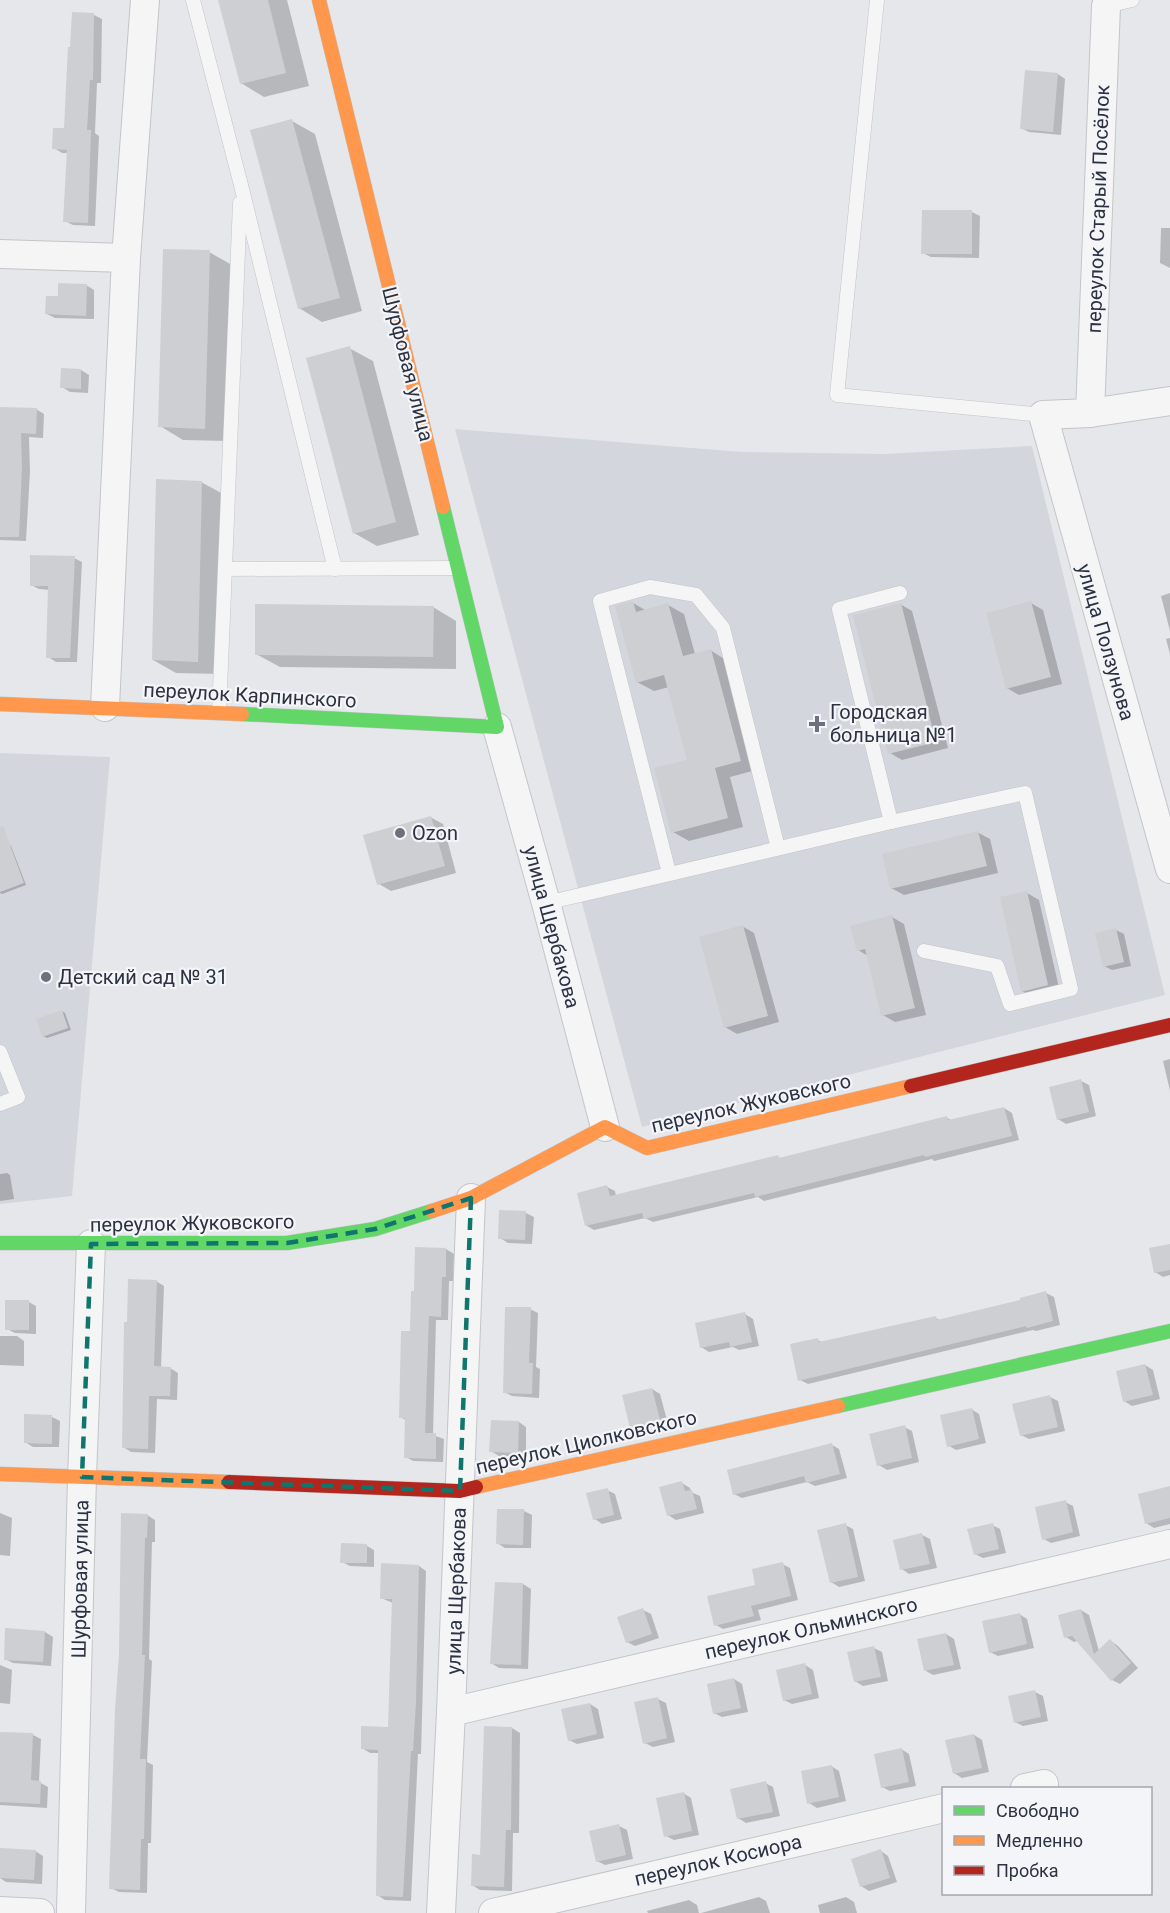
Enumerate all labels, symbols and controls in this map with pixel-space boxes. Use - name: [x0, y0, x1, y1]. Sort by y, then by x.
- street label: переулок Старый Посёлок: [1082, 84, 1114, 334]
- street label: Шурфовая улица: [377, 284, 439, 444]
- street label: улица Ползунова: [1072, 561, 1140, 723]
- street label: переулок Карпинского: [143, 677, 357, 713]
- place label: Городская больница №1: [830, 700, 957, 747]
- marker: Городская больница №1: [808, 715, 826, 733]
- place label: Ozon: [412, 821, 458, 845]
- marker: Ozon: [393, 826, 407, 840]
- street label: улица Щербакова: [519, 843, 585, 1011]
- place label: Детский сад № 31: [58, 965, 228, 989]
- marker: Детский сад № 31: [39, 970, 53, 984]
- street label: переулок Жуковского: [649, 1068, 853, 1138]
- street label: переулок Жуковского: [90, 1209, 294, 1237]
- street label: переулок Циолковского: [473, 1405, 699, 1479]
- street label: Шурфовая улица: [67, 1500, 93, 1658]
- street label: улица Щербакова: [441, 1507, 471, 1675]
- street label: переулок Ольминского: [702, 1592, 920, 1664]
- legend: [942, 1787, 1152, 1895]
- text: Свободно: [996, 1800, 1079, 1821]
- street label: переулок Косиора: [632, 1829, 804, 1891]
- text: Медленно: [996, 1830, 1083, 1851]
- text: Пробка: [996, 1860, 1059, 1881]

